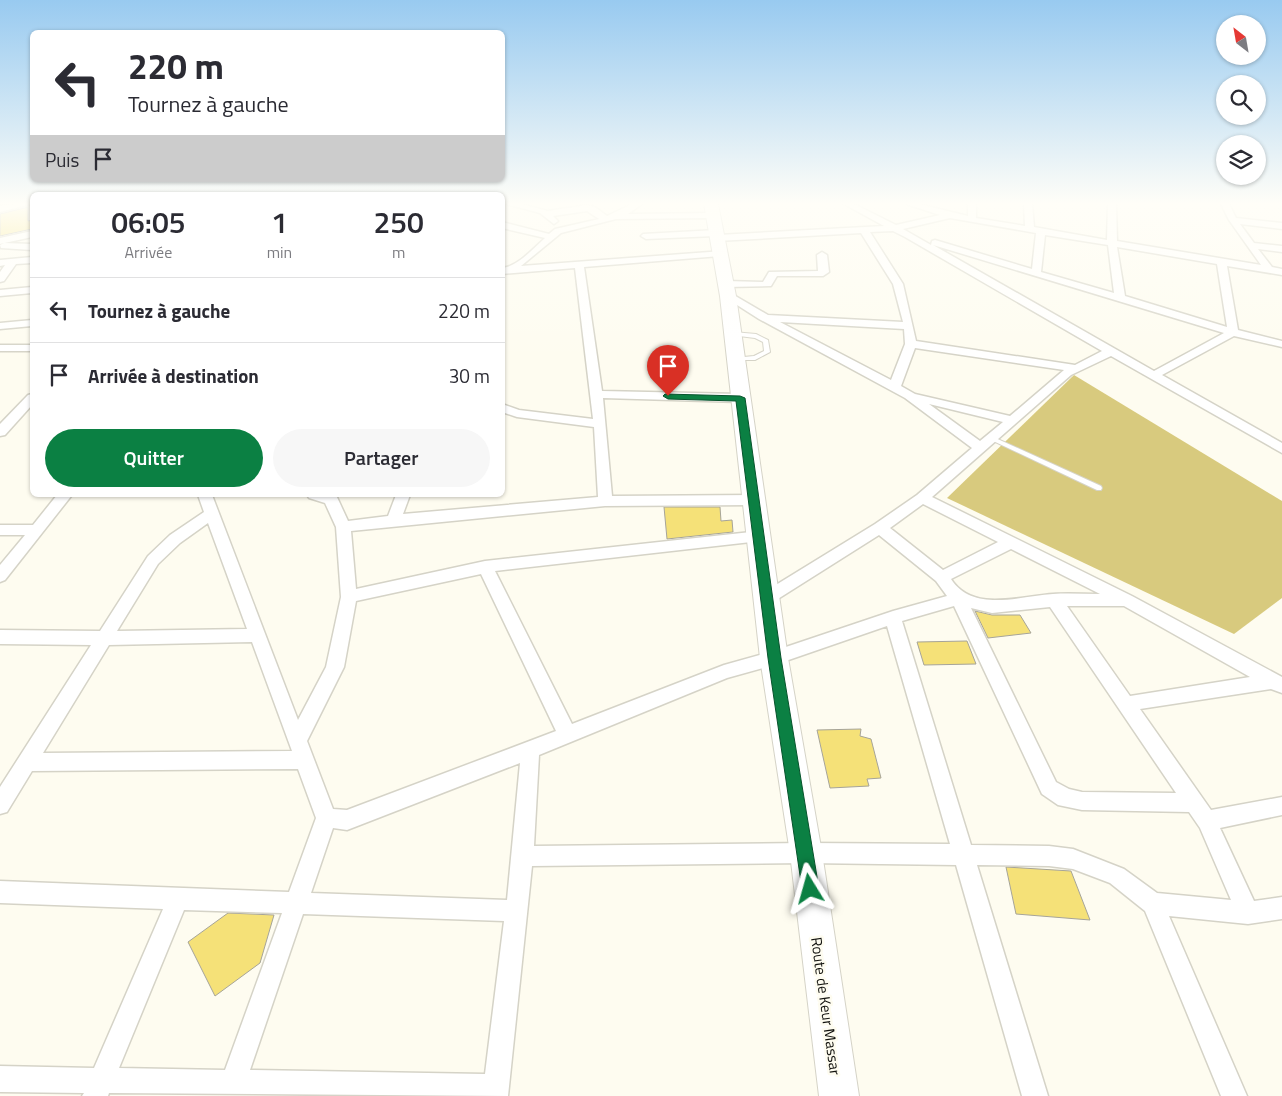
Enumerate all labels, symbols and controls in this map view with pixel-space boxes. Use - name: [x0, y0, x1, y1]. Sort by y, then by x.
- north arrow: [1216, 15, 1266, 65]
- map controls: [1216, 15, 1266, 185]
- text: 220 m: [128, 39, 224, 93]
- icon: left: [45, 50, 110, 115]
- button: search: [1216, 75, 1266, 125]
- text: Tournez à gauche: [128, 87, 289, 121]
- button: layers: [1216, 135, 1266, 185]
- text: Puis: [45, 145, 79, 174]
- icon: arrive: [89, 145, 117, 173]
- text: 06:05: [111, 199, 186, 245]
- text: 1: [271, 199, 288, 245]
- text: 250: [373, 199, 424, 245]
- text: Arrivée: [124, 240, 172, 264]
- text: min: [267, 240, 292, 264]
- text: m: [392, 240, 405, 264]
- icon: left: [45, 296, 73, 324]
- text: Tournez à gauche: [88, 296, 230, 325]
- text: 220 m: [438, 296, 490, 325]
- pin: [647, 345, 689, 396]
- icon: arrive: [654, 352, 682, 380]
- icon: arrive: [45, 361, 73, 389]
- text: Arrivée à destination: [88, 361, 259, 390]
- text: 30 m: [449, 361, 490, 390]
- button: Quitter: [45, 429, 263, 487]
- button: Partager: [273, 429, 490, 487]
- position arrow: [783, 862, 835, 914]
- street label: Route de Keur Massar: [805, 936, 847, 1076]

